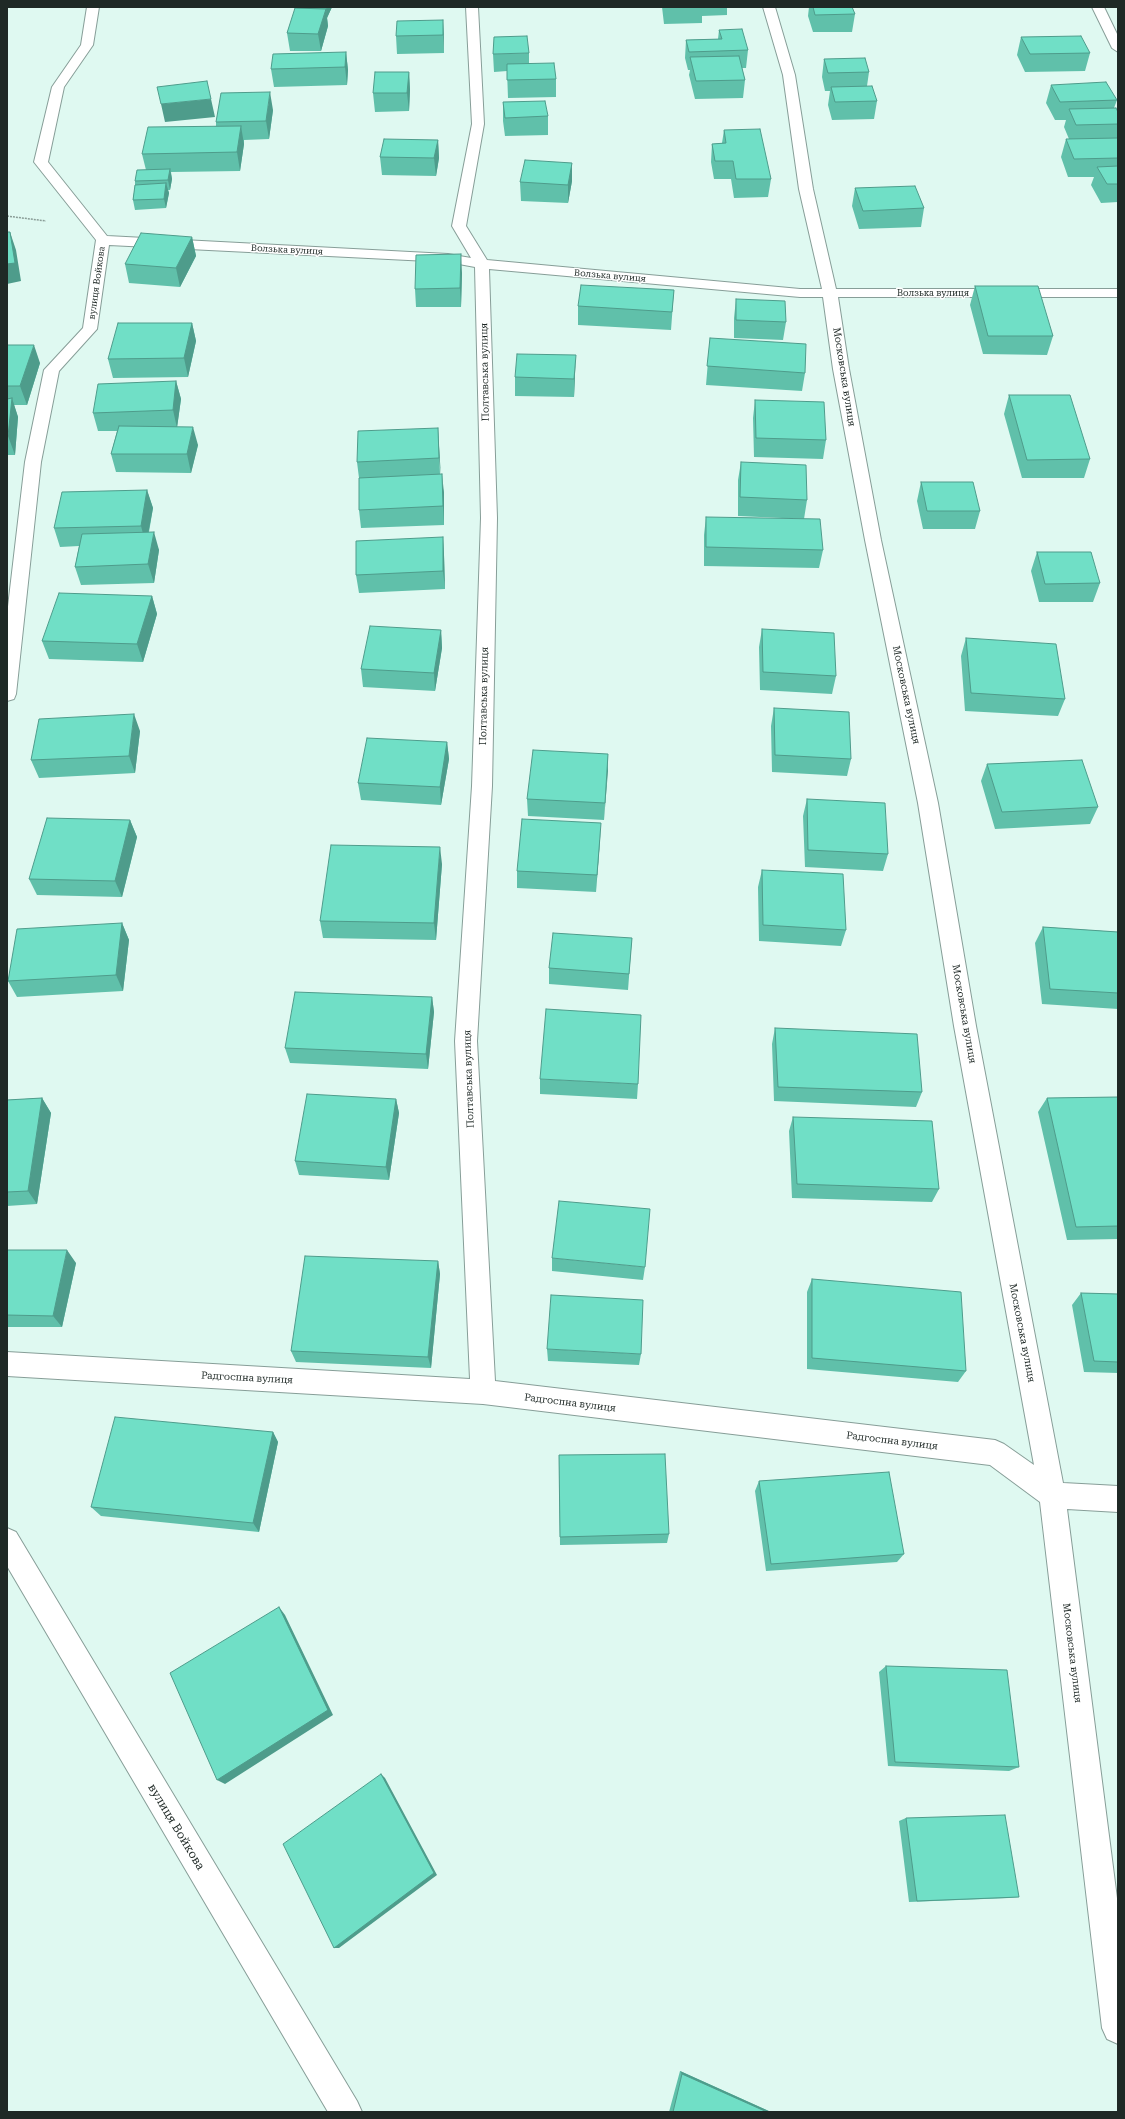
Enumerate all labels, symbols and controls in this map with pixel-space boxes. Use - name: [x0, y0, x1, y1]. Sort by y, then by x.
- street label: Волзька вулиця: [251, 243, 323, 257]
- street label: вулиця Войкова: [87, 246, 107, 320]
- street label: Волзька вулиця: [574, 267, 646, 285]
- street label: Волзька вулиця: [897, 288, 969, 298]
- street label: Полтавська вулиця: [478, 323, 492, 421]
- street label: Московська вулиця: [830, 327, 858, 427]
- street label: Московська вулиця: [890, 645, 922, 745]
- street label: Полтавська вулиця: [477, 647, 491, 745]
- street label: Московська вулиця: [949, 964, 979, 1064]
- street label: Полтавська вулиця: [461, 1030, 477, 1128]
- street label: Московська вулиця: [1007, 1283, 1037, 1383]
- street label: Радгоспна вулиця: [201, 1370, 293, 1386]
- street label: Радгоспна вулиця: [524, 1391, 616, 1415]
- street label: Радгоспна вулиця: [846, 1429, 938, 1453]
- street label: Московська вулиця: [1060, 1602, 1084, 1704]
- street label: вулиця Войкова: [145, 1781, 207, 1873]

